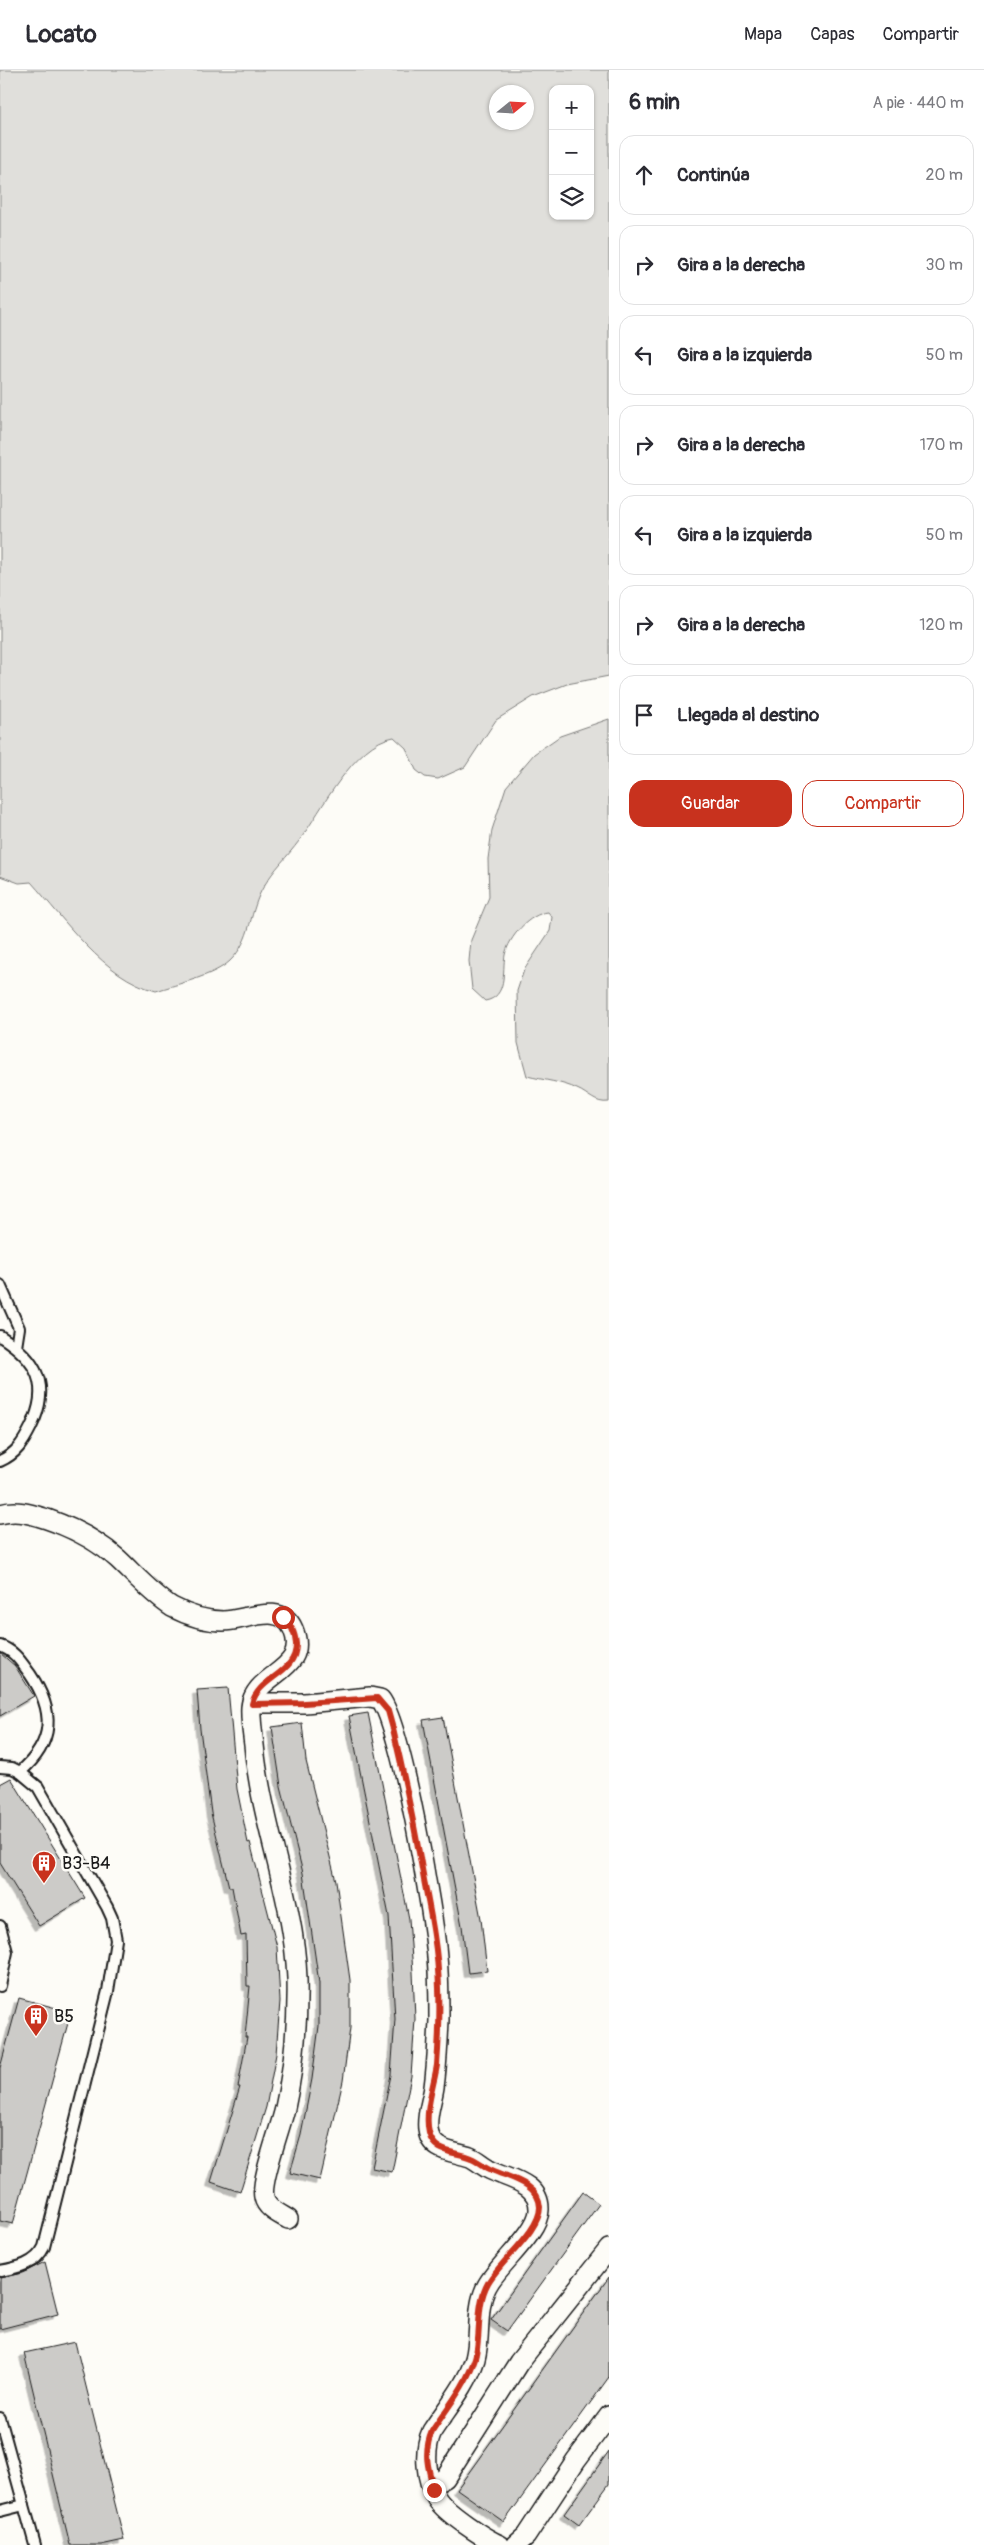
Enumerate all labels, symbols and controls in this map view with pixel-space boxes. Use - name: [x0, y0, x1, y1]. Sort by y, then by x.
- text: Locato: [25, 20, 97, 49]
- text: Mapa: [744, 23, 782, 46]
- text: Capas: [810, 23, 855, 46]
- text: Compartir: [883, 23, 959, 46]
- north arrow: [489, 85, 534, 130]
- map controls: [549, 85, 594, 220]
- button: +: [549, 85, 594, 130]
- text: 6 min: [629, 89, 680, 116]
- text: A pie · 440 m: [873, 93, 964, 113]
- button: −: [549, 130, 594, 175]
- icon: ahead: [630, 161, 658, 189]
- text: Continúa: [677, 163, 750, 187]
- text: 20 m: [925, 165, 963, 185]
- button: layers: [549, 175, 594, 220]
- icon: right: [630, 251, 658, 279]
- text: Gira a la derecha: [677, 253, 805, 277]
- text: 30 m: [925, 255, 963, 275]
- icon: left: [630, 341, 658, 369]
- text: Gira a la izquierda: [677, 343, 812, 367]
- text: 50 m: [926, 345, 963, 365]
- icon: right: [630, 431, 658, 459]
- text: Gira a la derecha: [677, 433, 805, 457]
- text: 170 m: [920, 435, 963, 455]
- icon: left: [630, 521, 658, 549]
- text: Gira a la izquierda: [677, 523, 812, 547]
- text: 50 m: [926, 525, 963, 545]
- icon: right: [630, 611, 658, 639]
- text: Gira a la derecha: [677, 613, 805, 637]
- text: 120 m: [919, 615, 963, 635]
- icon: arrive: [630, 701, 658, 729]
- text: Llegada al destino: [677, 703, 819, 727]
- button: Guardar: [629, 780, 792, 827]
- button: Compartir: [802, 780, 964, 827]
- route start: [272, 1606, 295, 1629]
- building icon: B3-B4: [31, 1850, 57, 1884]
- place label: B3-B4: [62, 1852, 111, 1875]
- building icon: B5: [23, 2003, 49, 2037]
- place label: B5: [54, 2005, 74, 2028]
- route end: [423, 2479, 446, 2502]

